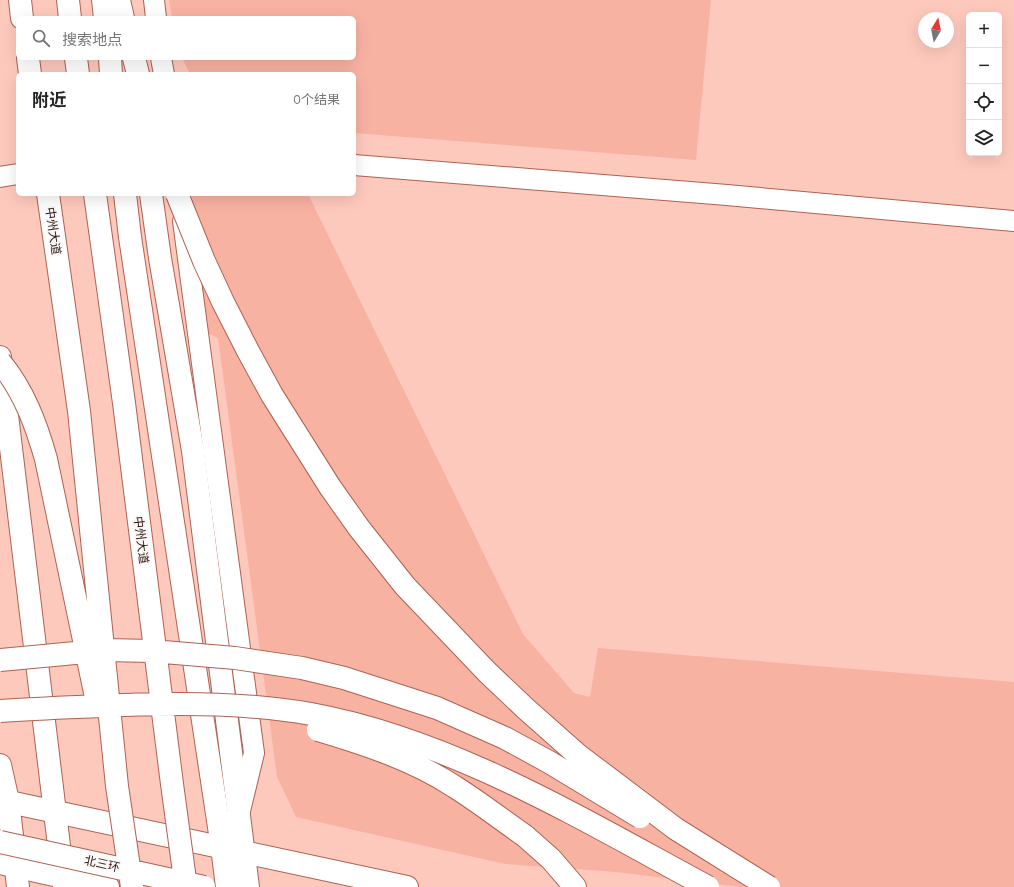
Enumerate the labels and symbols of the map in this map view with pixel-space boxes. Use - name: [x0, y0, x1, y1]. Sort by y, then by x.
- north arrow: [918, 12, 954, 48]
- street label: 中州大道: [43, 206, 63, 256]
- street label: 中州大道: [131, 515, 151, 565]
- street label: 北三环: [83, 853, 121, 875]

